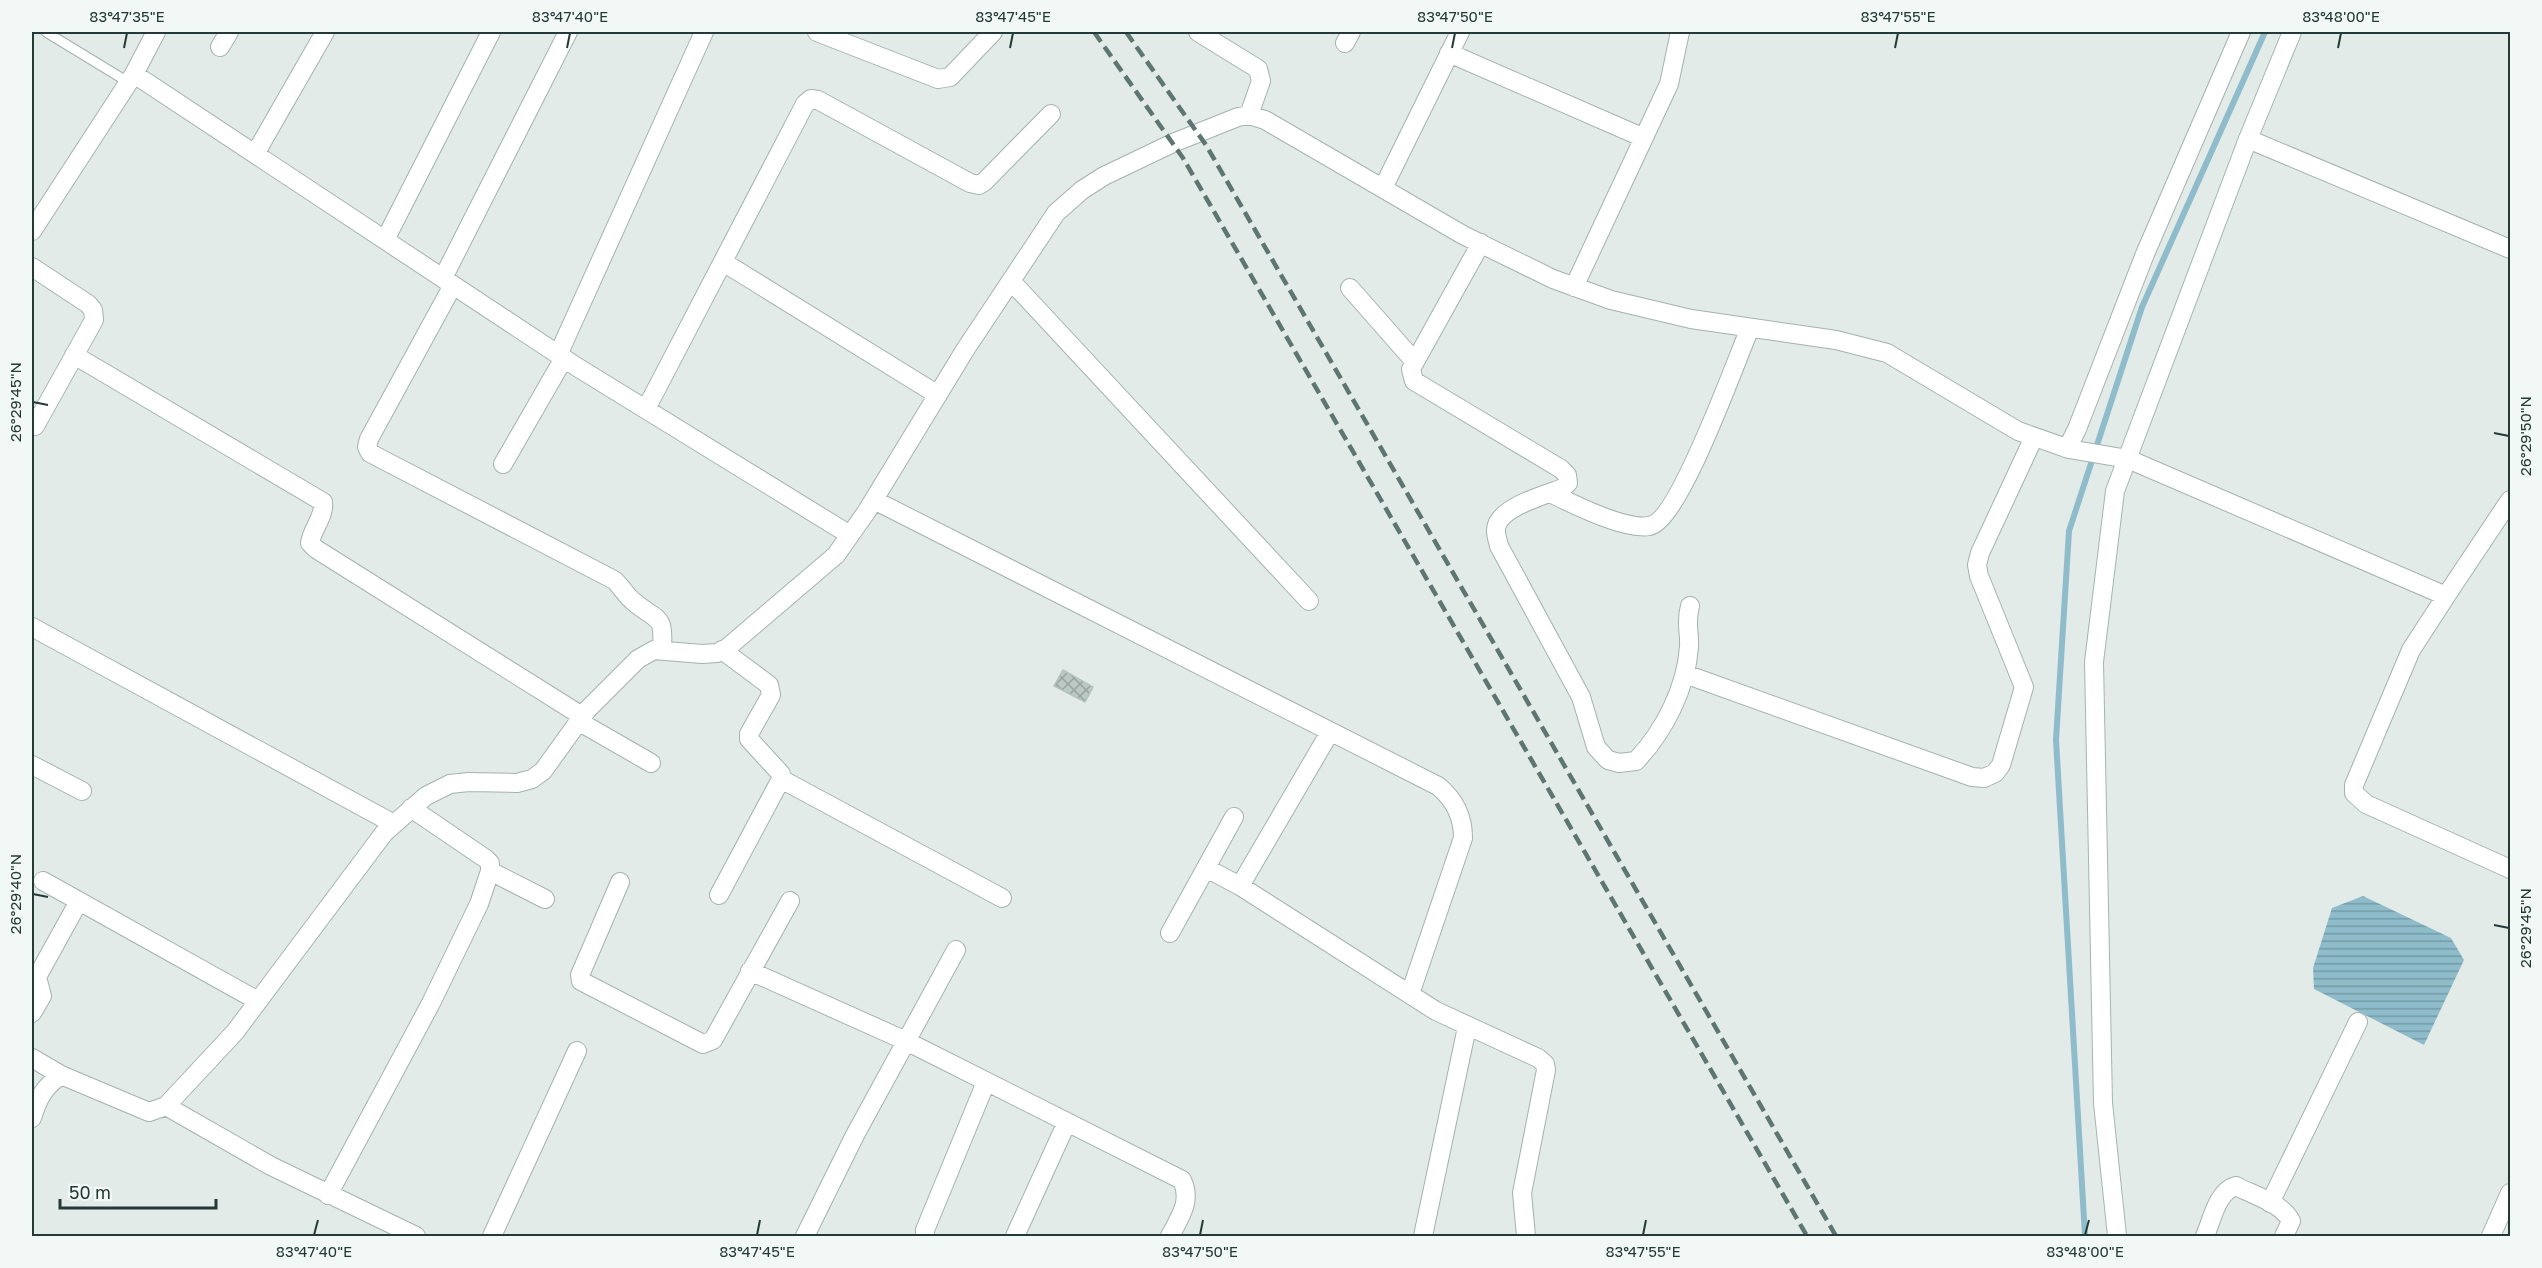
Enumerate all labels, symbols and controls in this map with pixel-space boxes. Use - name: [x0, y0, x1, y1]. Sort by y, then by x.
- text: 83°47'35"E: [89, 7, 165, 25]
- text: 83°47'40"E: [532, 7, 608, 25]
- text: 83°47'45"E: [975, 7, 1051, 25]
- text: 83°47'50"E: [1417, 7, 1493, 25]
- text: 83°47'55"E: [1860, 7, 1936, 25]
- text: 83°48'00"E: [2302, 7, 2380, 25]
- text: 26°29'45"N: [6, 362, 24, 442]
- text: 26°29'50"N: [2516, 396, 2534, 476]
- text: 26°29'40"N: [6, 854, 24, 934]
- text: 26°29'45"N: [2516, 888, 2534, 968]
- scale bar: [60, 1172, 216, 1210]
- text: 50 m: [69, 1181, 111, 1203]
- text: 83°47'40"E: [276, 1242, 352, 1260]
- text: 83°47'45"E: [719, 1242, 795, 1260]
- text: 83°47'50"E: [1162, 1242, 1238, 1260]
- text: 83°47'55"E: [1605, 1242, 1681, 1260]
- text: 83°48'00"E: [2046, 1242, 2124, 1260]

